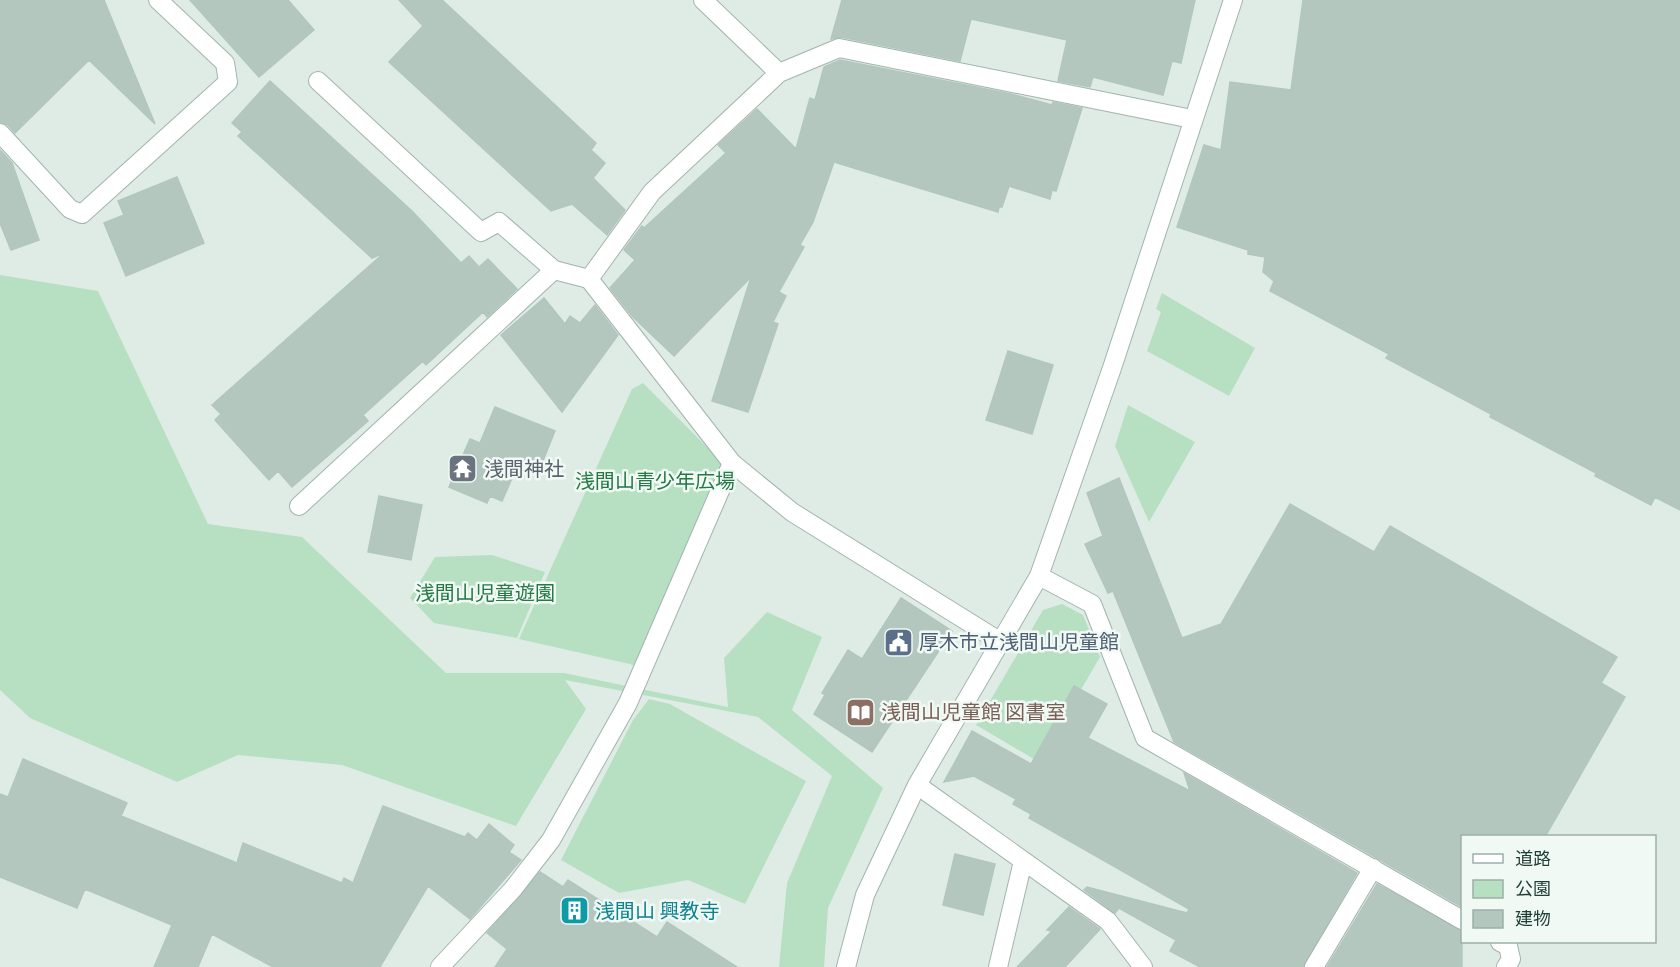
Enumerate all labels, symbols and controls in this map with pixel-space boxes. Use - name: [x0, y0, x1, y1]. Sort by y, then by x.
- temple icon: 浅間神社: [447, 453, 479, 485]
- place label: 浅間神社: [484, 457, 564, 481]
- park label: 浅間山青少年広場: [575, 469, 735, 493]
- park label: 浅間山児童遊園: [415, 581, 555, 605]
- public building icon: 厚木市立浅間山児童館: [882, 626, 914, 658]
- place label: 厚木市立浅間山児童館: [919, 630, 1119, 654]
- library icon: 浅間山児童館 図書室: [844, 696, 876, 728]
- place label: 浅間山児童館 図書室: [881, 700, 1066, 724]
- legend: [1461, 835, 1656, 943]
- text: 道路: [1515, 848, 1551, 870]
- text: 公園: [1515, 878, 1551, 900]
- building icon: 浅間山 興教寺: [558, 895, 590, 927]
- place label: 浅間山 興教寺: [595, 899, 720, 923]
- text: 建物: [1515, 908, 1551, 930]

